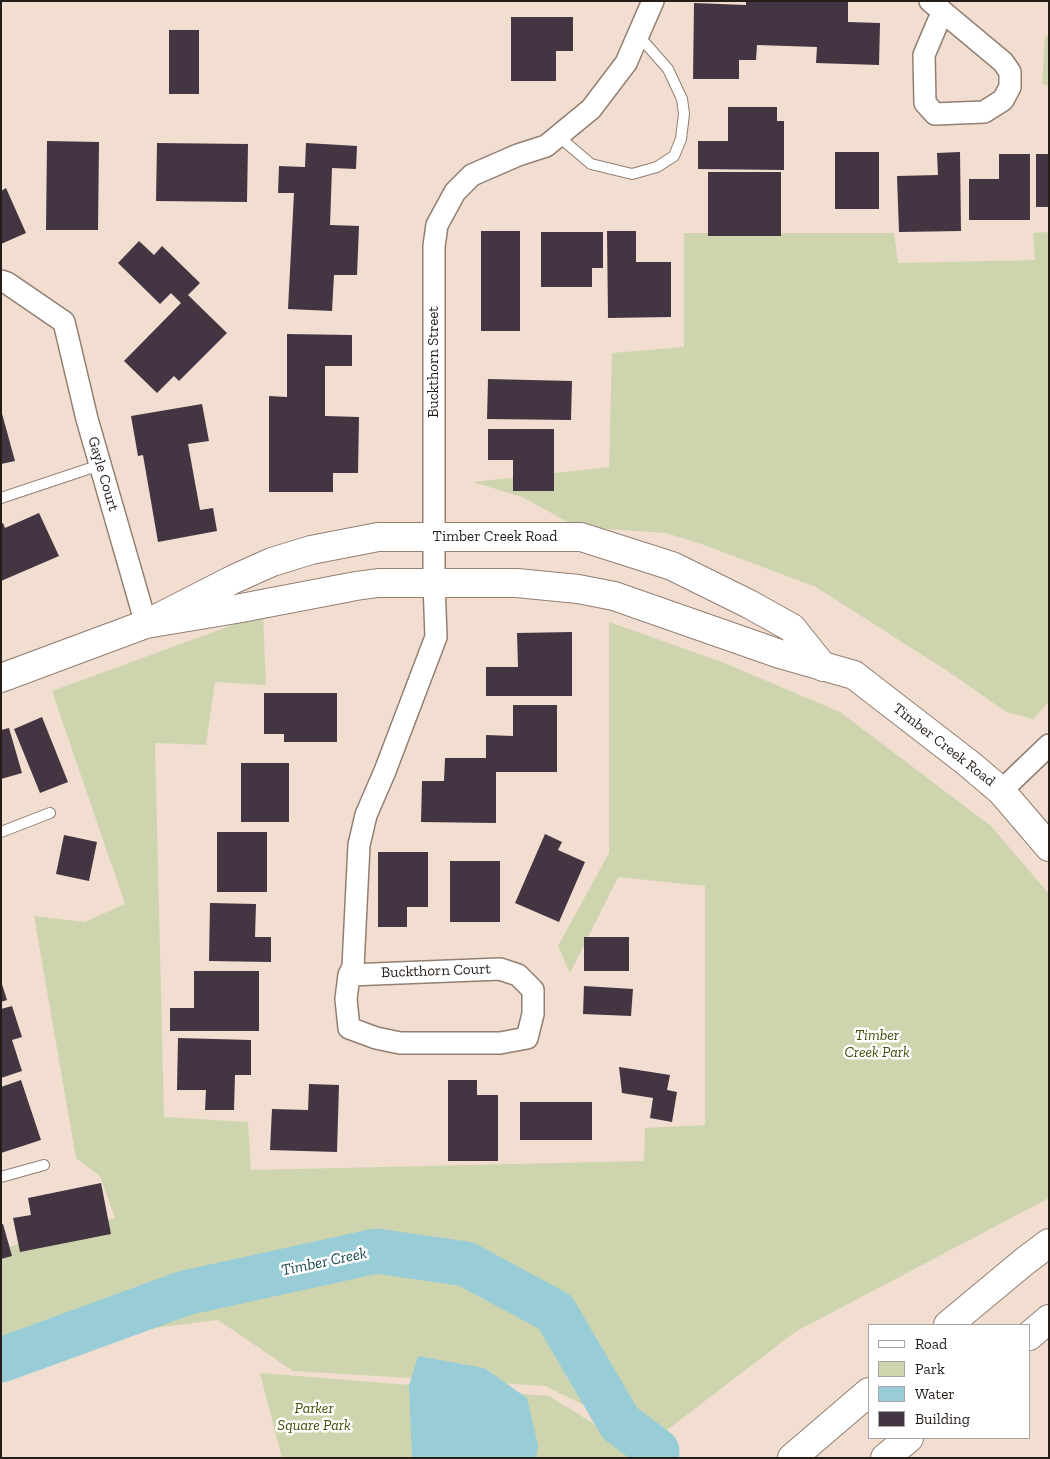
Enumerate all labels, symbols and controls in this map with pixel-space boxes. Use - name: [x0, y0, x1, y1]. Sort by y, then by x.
- street label: Buckthorn Street: [425, 306, 443, 418]
- street label: Gayle Court: [84, 435, 122, 513]
- street label: Timber Creek Road: [433, 528, 557, 546]
- street label: Timber Creek Road: [889, 700, 999, 790]
- street label: Buckthorn Court: [381, 960, 491, 982]
- park label: Timber Creek Park: [844, 1027, 910, 1062]
- water label: Timber Creek: [279, 1244, 369, 1280]
- legend: [868, 1324, 1030, 1439]
- text: Road: [915, 1335, 947, 1353]
- text: Park: [915, 1360, 945, 1378]
- text: Water: [915, 1385, 955, 1403]
- park label: Parker Square Park: [277, 1400, 351, 1435]
- text: Building: [915, 1410, 970, 1428]

